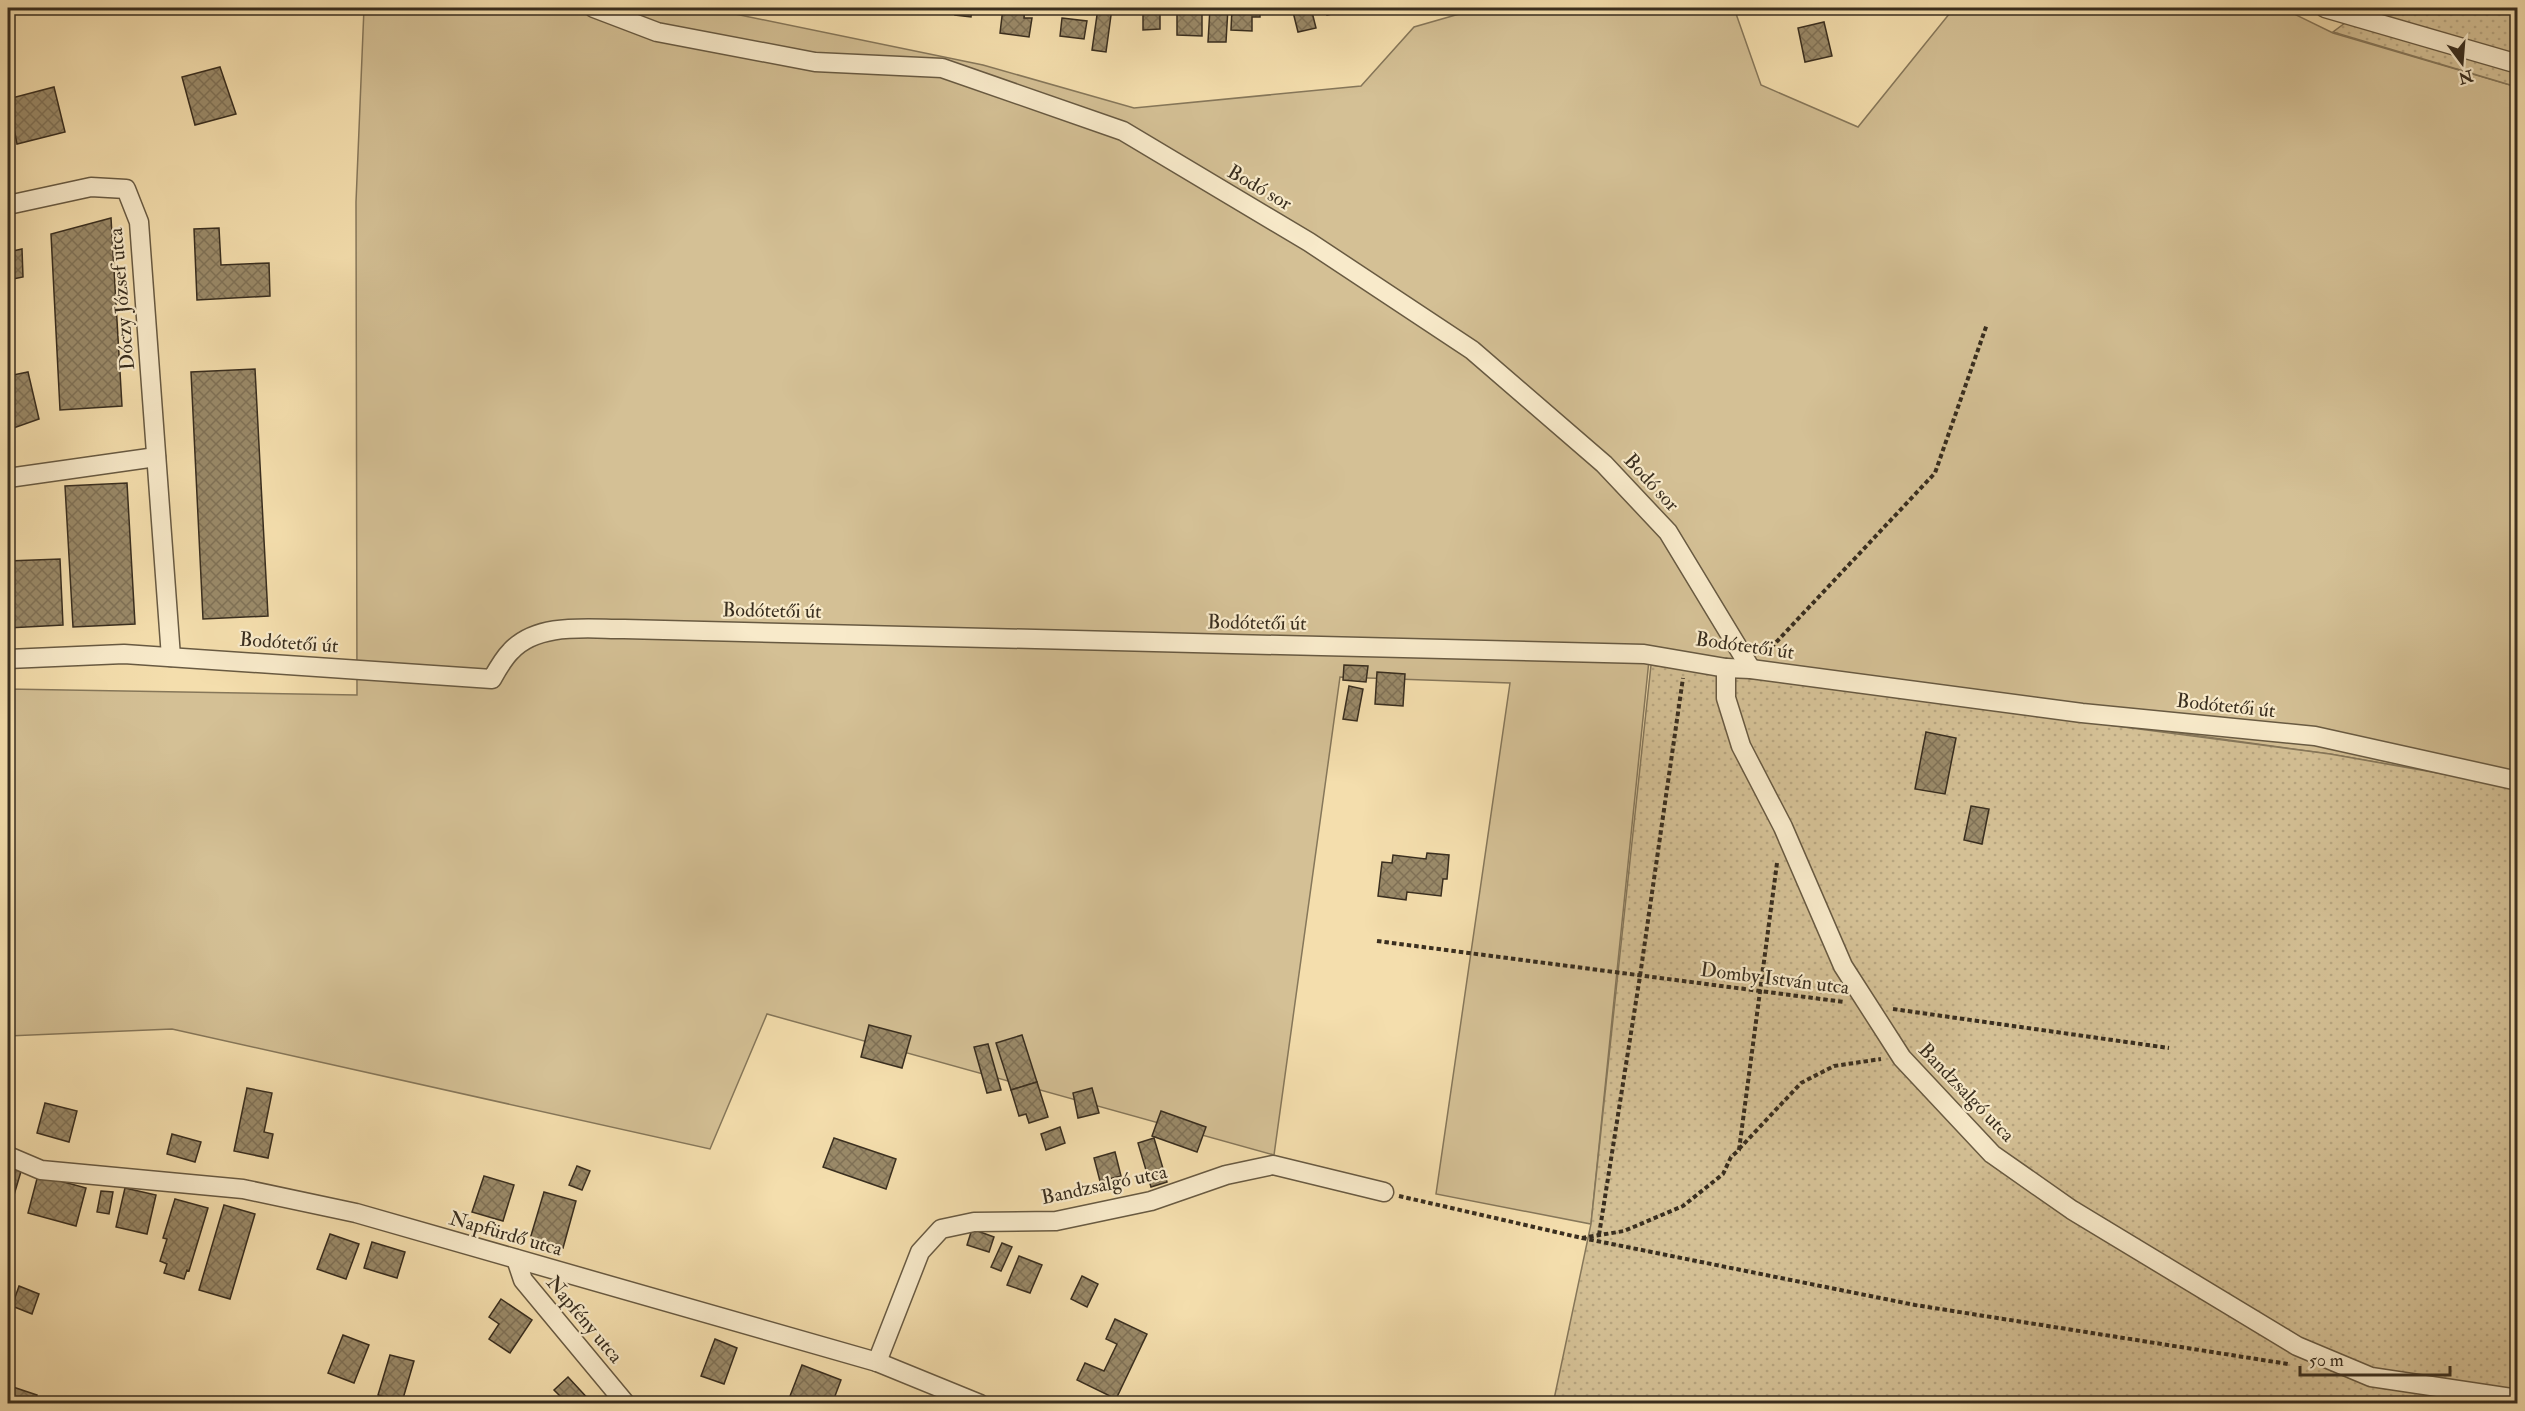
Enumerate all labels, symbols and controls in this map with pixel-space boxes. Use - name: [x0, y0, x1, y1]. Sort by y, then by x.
- north arrow: [2432, 33, 2492, 93]
- text: N: [2456, 65, 2476, 88]
- street label: Bodó sor: [1223, 159, 1297, 216]
- street label: Dóczy József utca: [103, 226, 140, 371]
- street label: Bodó sor: [1618, 448, 1685, 517]
- street label: Bodótetői út: [722, 597, 822, 624]
- street label: Bodótetői út: [1207, 609, 1307, 636]
- street label: Bodótetői út: [1694, 626, 1796, 665]
- street label: Bodótetői út: [239, 627, 340, 658]
- street label: Bodótetői út: [2175, 688, 2277, 723]
- street label: Domby István utca: [1699, 957, 1852, 1000]
- street label: Bandzsalgó utca: [1913, 1038, 2021, 1148]
- street label: Bandzsalgó utca: [1039, 1159, 1170, 1210]
- street label: Napfürdő utca: [446, 1205, 566, 1263]
- street label: Napfény utca: [540, 1270, 629, 1369]
- scale bar: [2300, 1339, 2450, 1377]
- text: 50 m: [2309, 1349, 2344, 1372]

